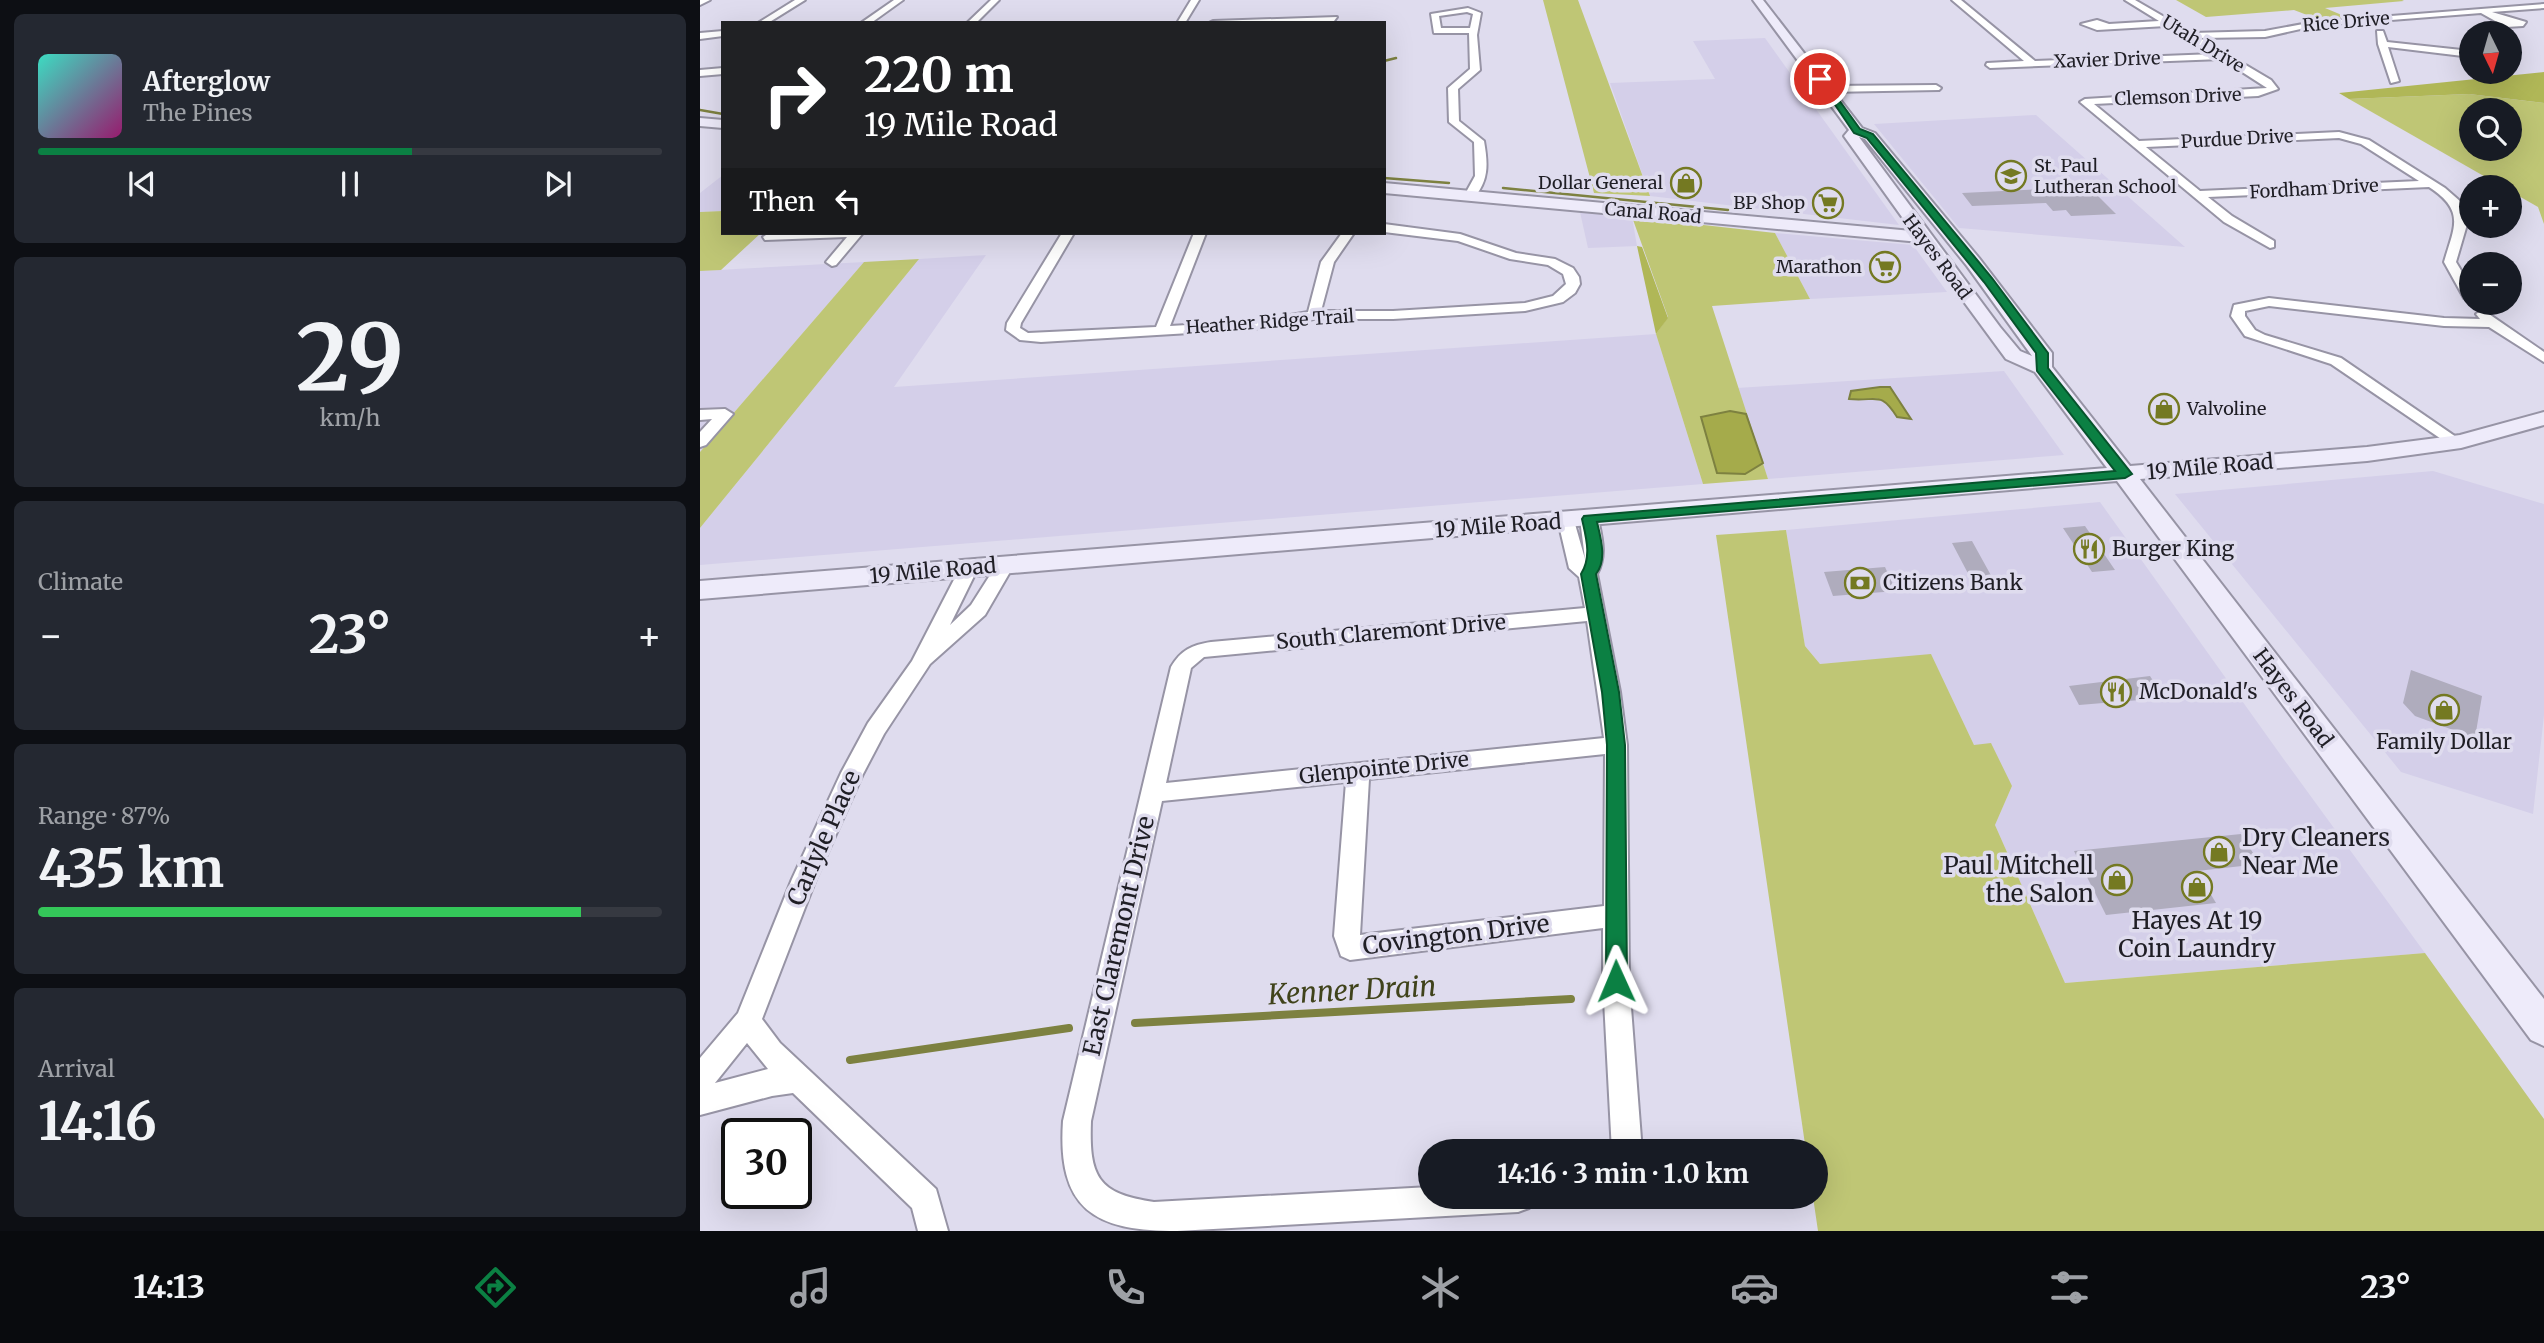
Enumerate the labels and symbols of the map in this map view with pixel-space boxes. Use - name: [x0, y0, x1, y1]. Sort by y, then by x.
- street label: Rice Drive: [2301, 6, 2391, 37]
- street label: Utah Drive: [2158, 10, 2249, 77]
- north arrow: [2459, 21, 2522, 84]
- street label: Xavier Drive: [2053, 46, 2161, 73]
- pin: [1790, 49, 1850, 109]
- street label: Clemson Drive: [2114, 83, 2242, 110]
- street label: Purdue Drive: [2180, 124, 2294, 153]
- place label: St. Paul Lutheran School: [2034, 154, 2177, 198]
- school or university icon: St. Paul Lutheran School: [1994, 159, 2028, 193]
- shop icon: Dollar General: [1669, 166, 1703, 200]
- place label: Dollar General: [1538, 171, 1663, 194]
- street label: Fordham Drive: [2249, 174, 2379, 203]
- supermarket icon: BP Shop: [1811, 186, 1845, 220]
- place label: BP Shop: [1733, 191, 1805, 214]
- street label: Canal Road: [1604, 197, 1702, 228]
- street label: Hayes Road: [1898, 210, 1977, 304]
- supermarket icon: Marathon: [1868, 250, 1902, 284]
- place label: Marathon: [1776, 255, 1862, 278]
- street label: Heather Ridge Trail: [1185, 304, 1355, 339]
- shop icon: Valvoline: [2147, 392, 2181, 426]
- place label: Valvoline: [2186, 397, 2266, 420]
- street label: 19 Mile Road: [2145, 447, 2275, 485]
- street label: 19 Mile Road: [1434, 508, 1563, 543]
- restaurant icon: Burger King: [2072, 532, 2106, 566]
- place label: Burger King: [2112, 535, 2235, 562]
- street label: 19 Mile Road: [868, 551, 998, 589]
- bank icon: Citizens Bank: [1843, 566, 1877, 600]
- place label: Citizens Bank: [1883, 569, 2023, 596]
- street label: South Claremont Drive: [1275, 608, 1507, 655]
- street label: Hayes Road: [2247, 643, 2340, 753]
- restaurant icon: McDonald's: [2099, 675, 2133, 709]
- place label: McDonald's: [2139, 678, 2258, 705]
- shop icon: Family Dollar: [2427, 693, 2461, 727]
- place label: Family Dollar: [2376, 728, 2512, 755]
- street label: Glenpointe Drive: [1298, 745, 1470, 790]
- street label: Carlyle Place: [780, 765, 867, 910]
- street label: East Claremont Drive: [1076, 813, 1161, 1059]
- place label: Dry Cleaners Near Me: [2242, 822, 2390, 881]
- shop icon: Dry Cleaners Near Me: [2202, 835, 2236, 869]
- place label: Paul Mitchell the Salon: [1943, 850, 2094, 909]
- shop icon: Paul Mitchell the Salon: [2100, 863, 2134, 897]
- shop icon: Hayes At 19 Coin Laundry: [2180, 870, 2214, 904]
- place label: Hayes At 19 Coin Laundry: [2118, 905, 2276, 964]
- street label: Covington Drive: [1361, 908, 1551, 961]
- position arrow: [1579, 944, 1653, 1018]
- water label: Kenner Drain: [1266, 968, 1437, 1012]
- speed limit sign: 30: [721, 1118, 812, 1209]

